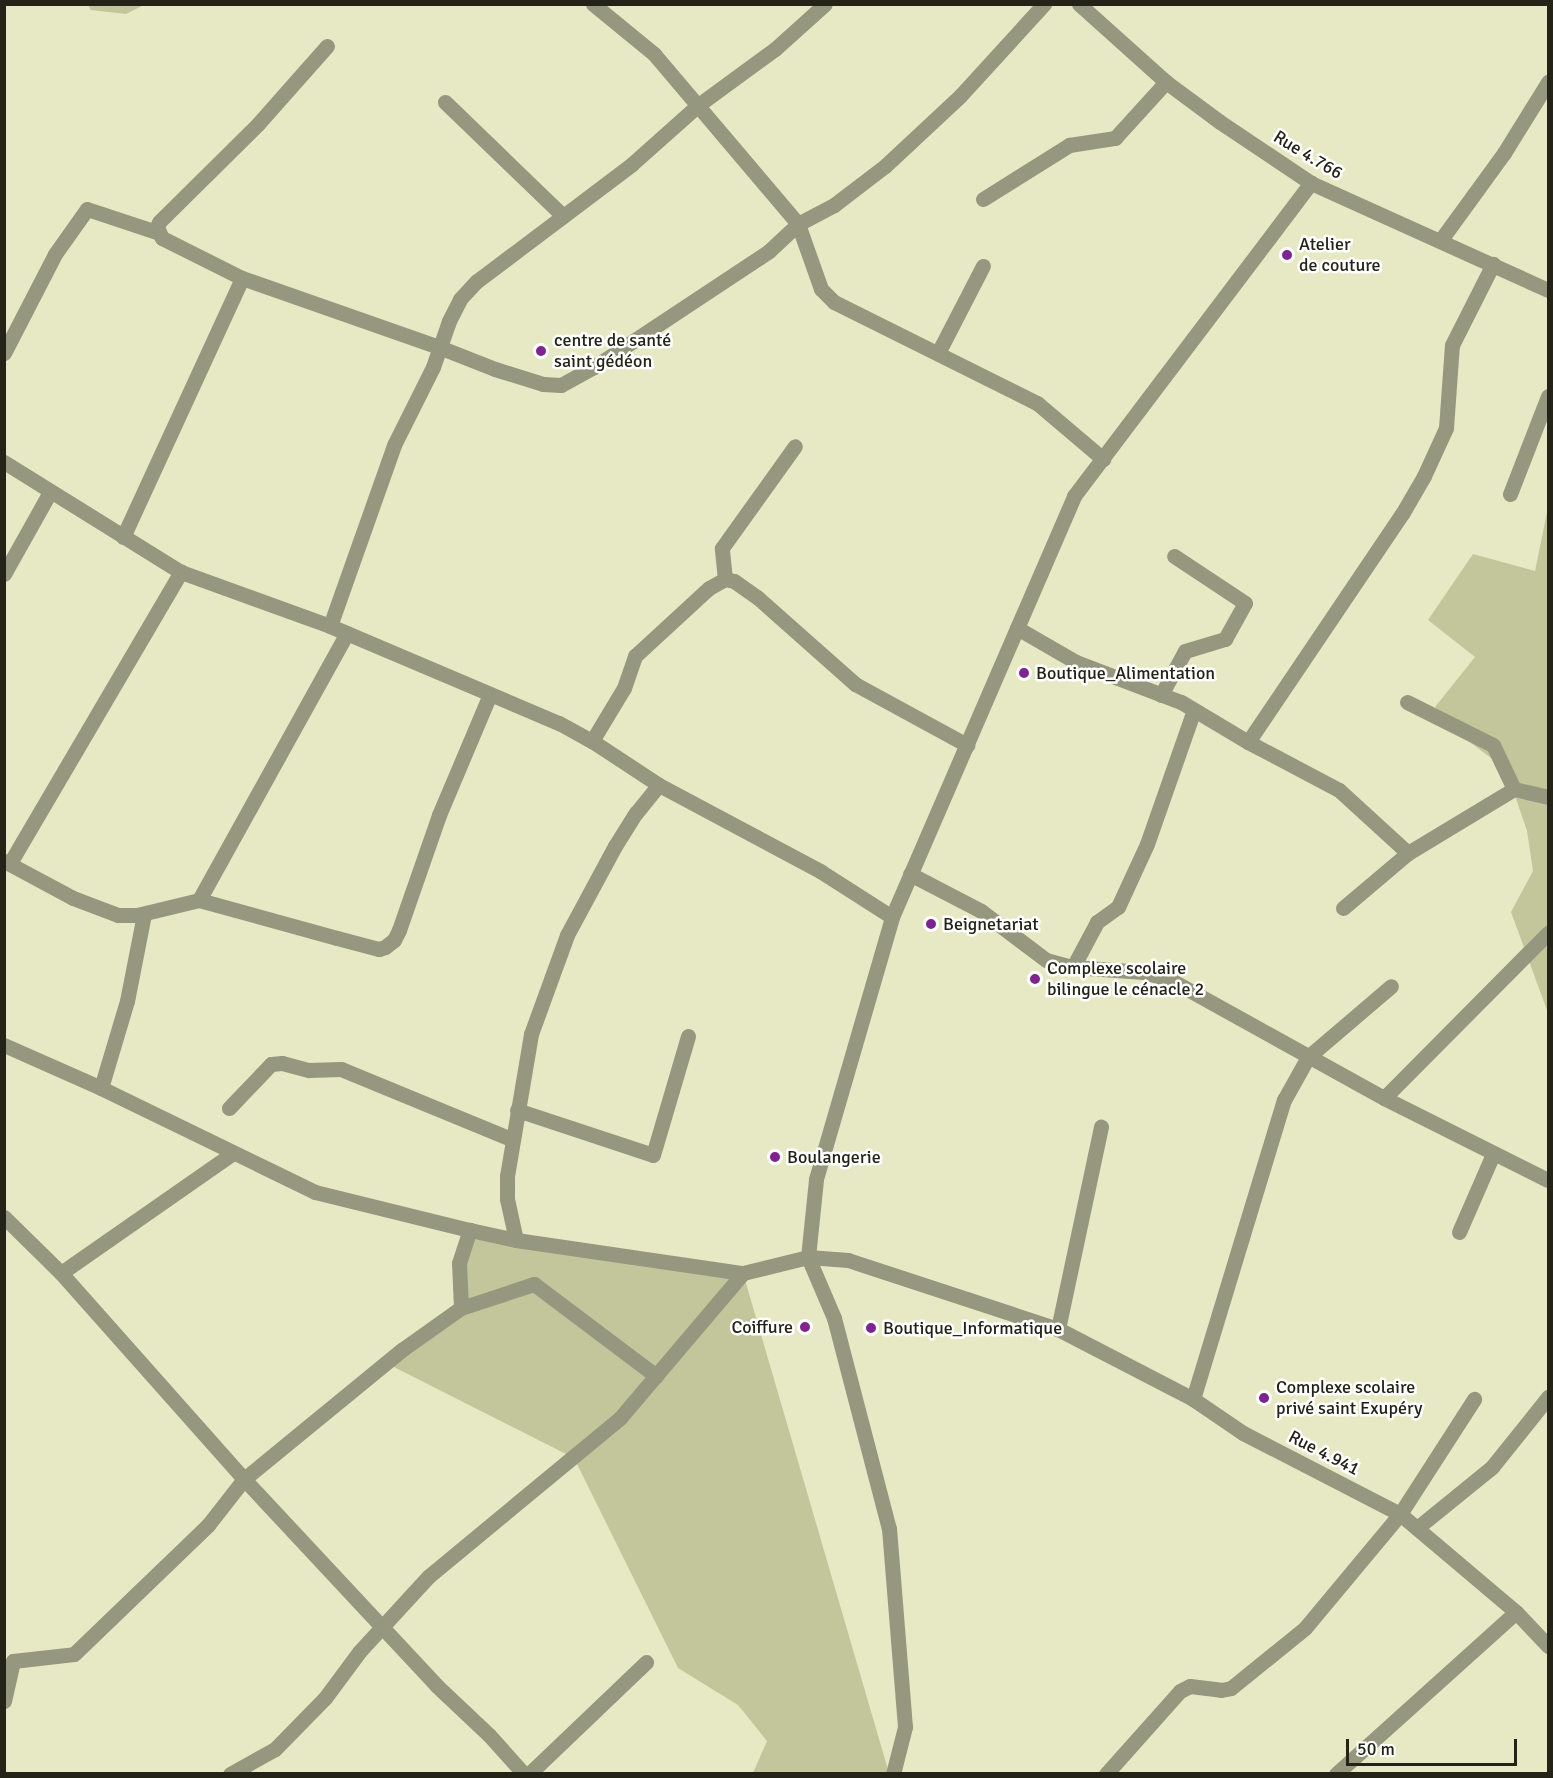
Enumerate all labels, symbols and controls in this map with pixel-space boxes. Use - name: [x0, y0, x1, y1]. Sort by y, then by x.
- street label: Rue 4.766: [1270, 126, 1346, 184]
- place label: Atelier de couture: [1299, 234, 1381, 276]
- marker: Atelier de couture: [1280, 248, 1294, 262]
- place label: centre de santé saint gédéon: [554, 330, 671, 372]
- marker: centre de santé saint gédéon: [532, 342, 550, 360]
- place label: Boutique_Alimentation: [1036, 662, 1215, 684]
- marker: Boutique_Alimentation: [1017, 666, 1031, 680]
- place label: Beignetariat: [943, 913, 1039, 935]
- marker: Beignetariat: [924, 917, 938, 931]
- place label: Complexe scolaire bilingue le cénacle 2: [1047, 958, 1204, 1000]
- marker: Complexe scolaire bilingue le cénacle 2: [1028, 972, 1042, 986]
- place label: Boulangerie: [787, 1146, 881, 1168]
- marker: Boulangerie: [768, 1150, 782, 1164]
- place label: Coiffure: [731, 1316, 793, 1338]
- place label: Boutique_Informatique: [883, 1317, 1062, 1339]
- marker: Coiffure: [798, 1320, 812, 1334]
- marker: Boutique_Informatique: [864, 1321, 878, 1335]
- place label: Complexe scolaire privé saint Exupéry: [1276, 1377, 1422, 1420]
- marker: Complexe scolaire privé saint Exupéry: [1257, 1391, 1271, 1405]
- street label: Rue 4.941: [1285, 1426, 1363, 1480]
- scale bar: [1349, 1727, 1520, 1765]
- text: 50 m: [1357, 1738, 1395, 1760]

